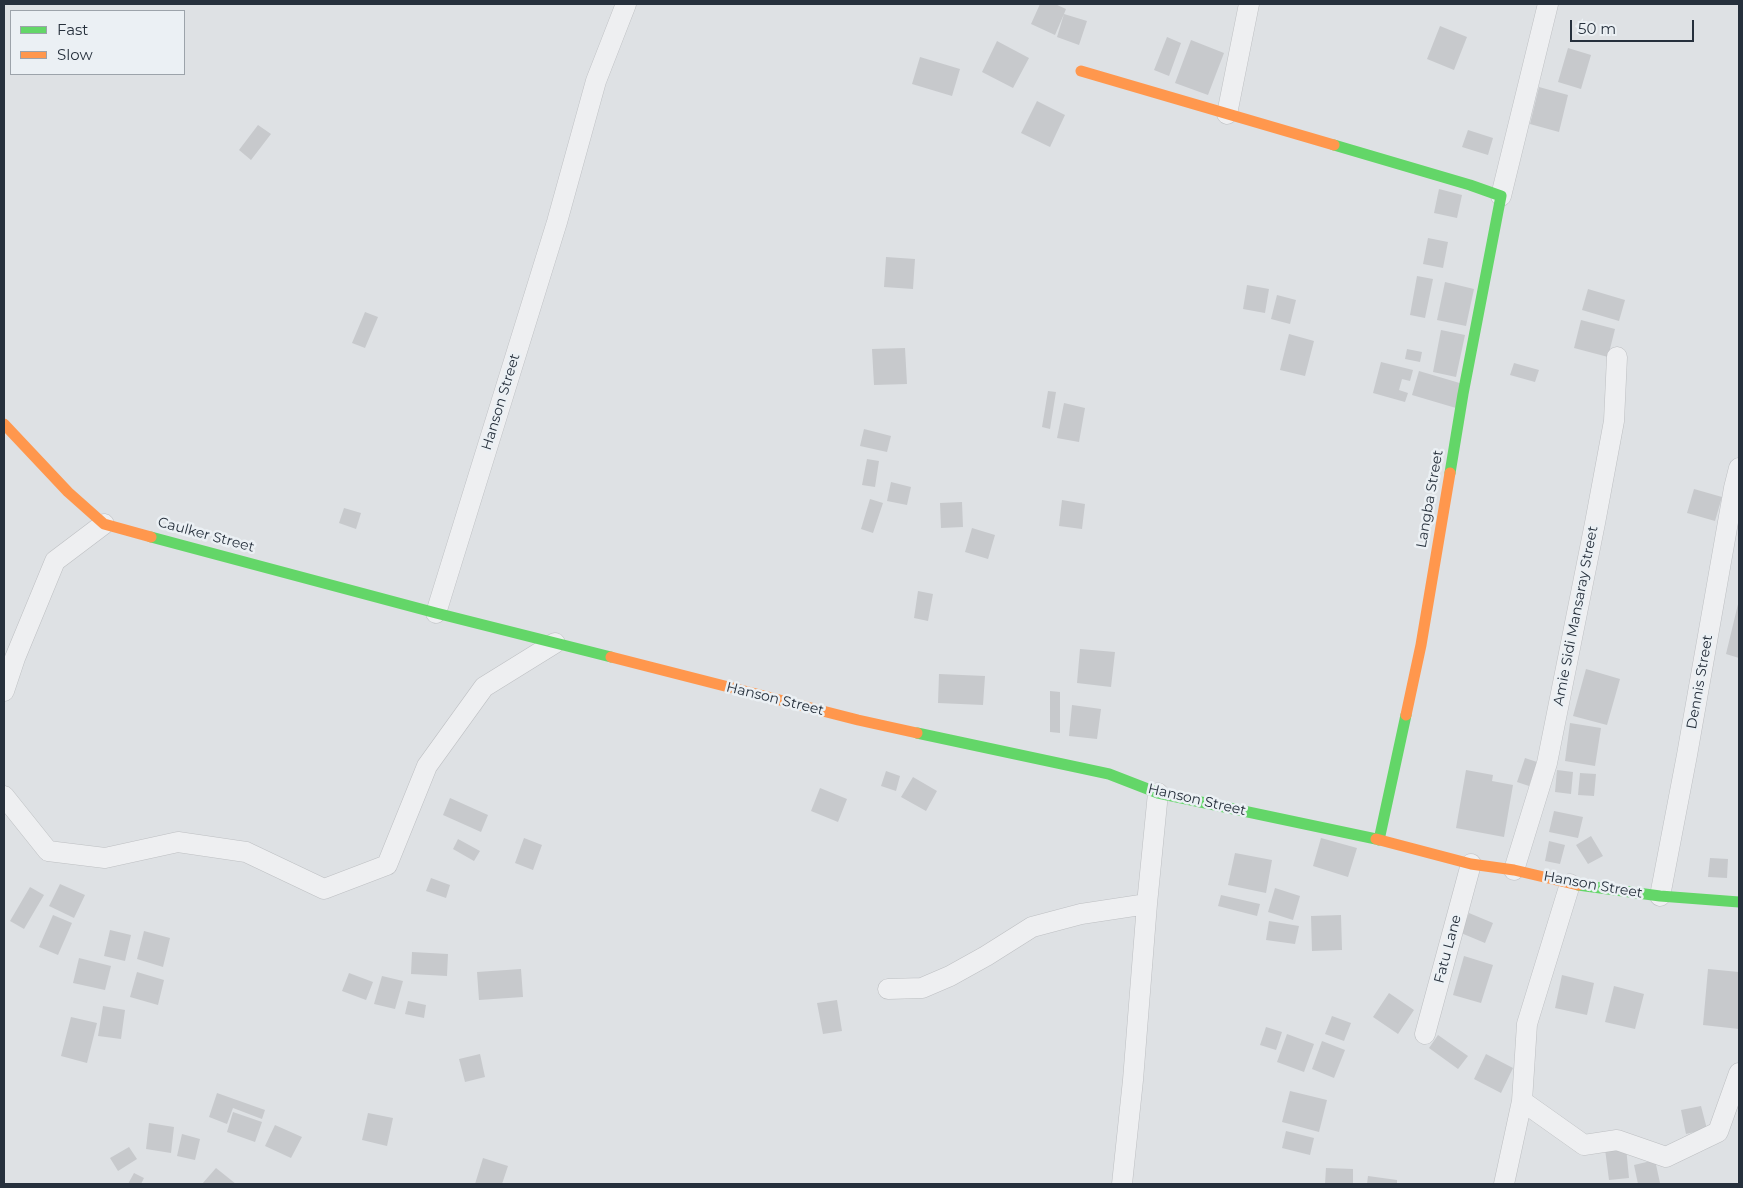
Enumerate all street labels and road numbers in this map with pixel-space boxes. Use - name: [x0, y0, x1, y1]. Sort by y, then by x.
- street label: Hanson Street: [478, 352, 524, 452]
- street label: Langba Street: [1413, 449, 1447, 549]
- street label: Caulker Street: [156, 514, 256, 556]
- street label: Amie Sidi Mansaray Street: [1550, 525, 1602, 707]
- street label: Dennis Street: [1683, 633, 1717, 731]
- street label: Hanson Street: [724, 679, 826, 719]
- street label: Hanson Street: [1146, 781, 1248, 819]
- street label: Hanson Street: [1542, 868, 1644, 902]
- street label: Fatu Lane: [1431, 913, 1465, 985]

